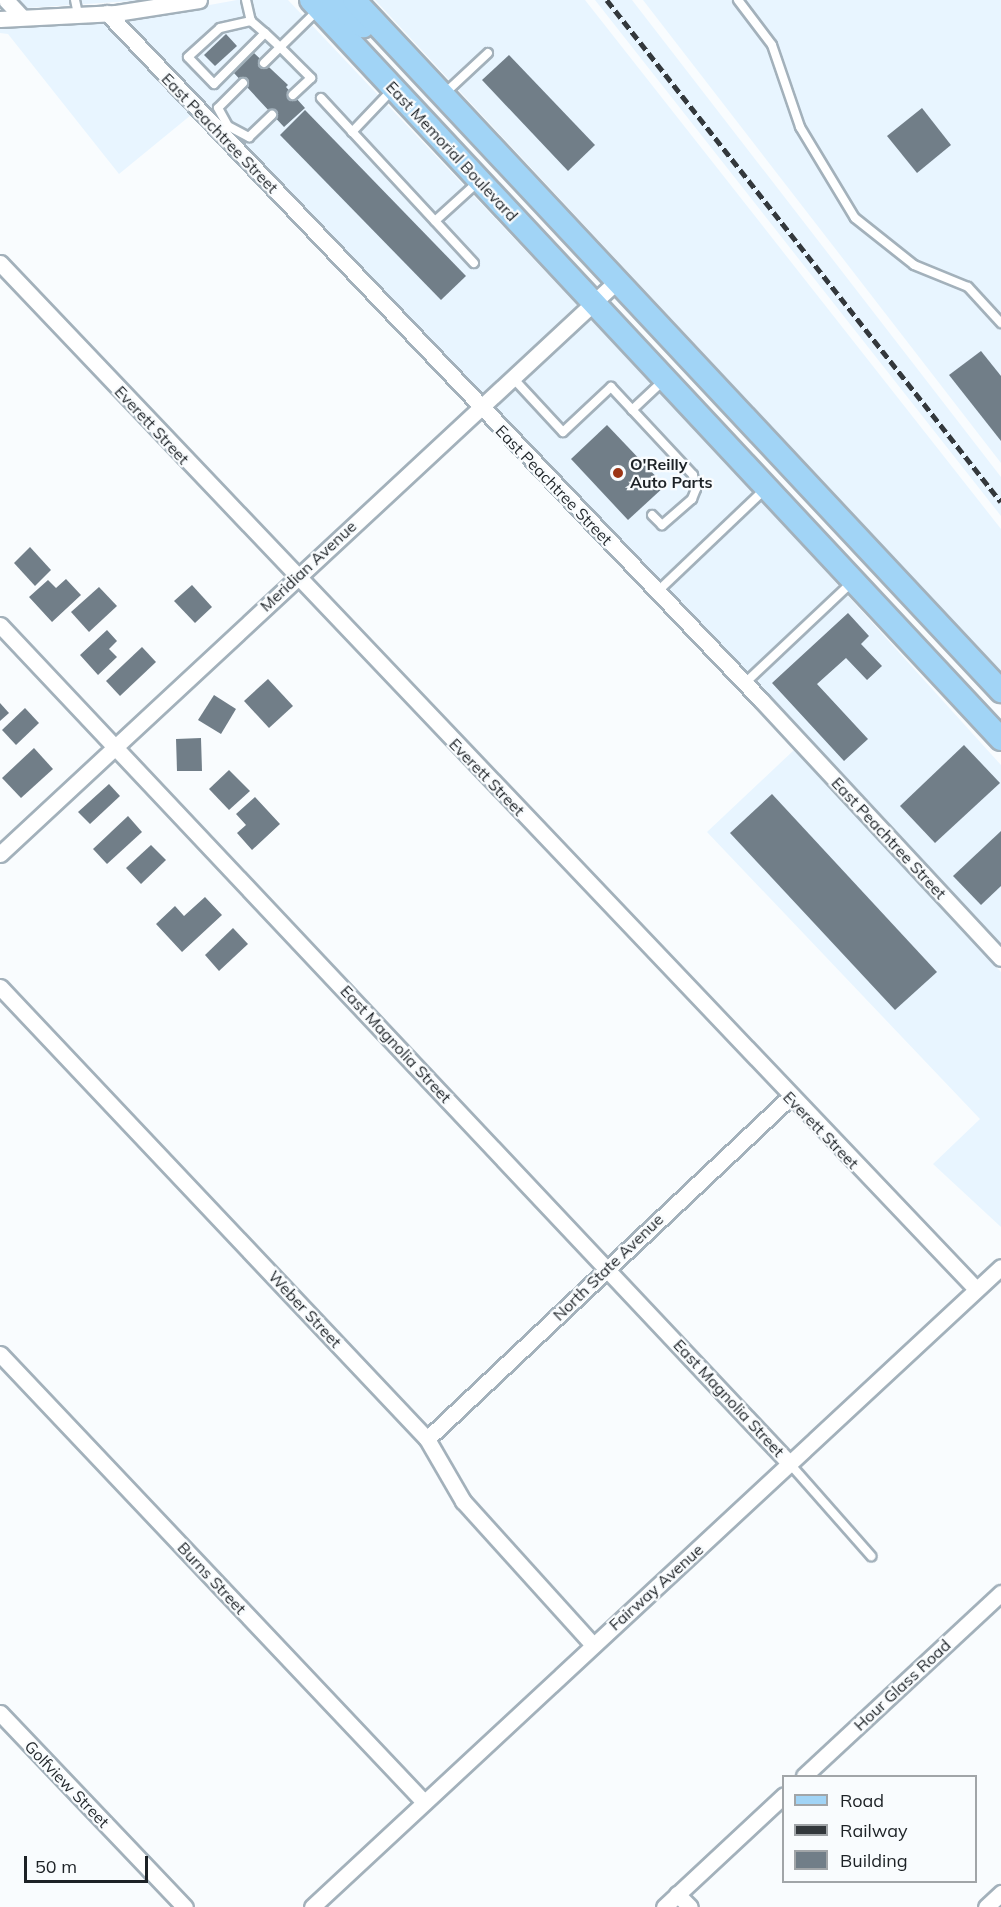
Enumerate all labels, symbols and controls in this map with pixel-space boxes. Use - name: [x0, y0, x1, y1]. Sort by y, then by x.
- street label: East Peachtree Street: [158, 69, 282, 197]
- street label: East Memorial Boulevard: [382, 77, 522, 225]
- street label: Everett Street: [111, 382, 193, 468]
- street label: East Peachtree Street: [492, 421, 616, 549]
- place label: O'Reilly Auto Parts: [630, 454, 712, 492]
- marker: O'Reilly Auto Parts: [611, 466, 625, 480]
- street label: Meridian Avenue: [256, 517, 360, 615]
- street label: Everett Street: [445, 734, 529, 820]
- street label: East Peachtree Street: [828, 773, 950, 903]
- street label: East Magnolia Street: [337, 981, 455, 1107]
- street label: Everett Street: [779, 1087, 863, 1173]
- street label: North State Avenue: [549, 1209, 667, 1325]
- street label: Weber Street: [265, 1267, 345, 1351]
- street label: East Magnolia Street: [670, 1335, 788, 1461]
- street label: Burns Street: [174, 1538, 250, 1618]
- street label: Fairway Avenue: [605, 1540, 707, 1634]
- street label: Hour Glass Road: [850, 1635, 954, 1735]
- street label: Golfview Street: [21, 1737, 113, 1831]
- legend: [782, 1775, 977, 1883]
- text: Road: [840, 1789, 884, 1812]
- text: Railway: [840, 1819, 908, 1842]
- scale bar: [27, 1844, 152, 1882]
- text: Building: [840, 1849, 908, 1872]
- text: 50 m: [35, 1855, 77, 1878]

